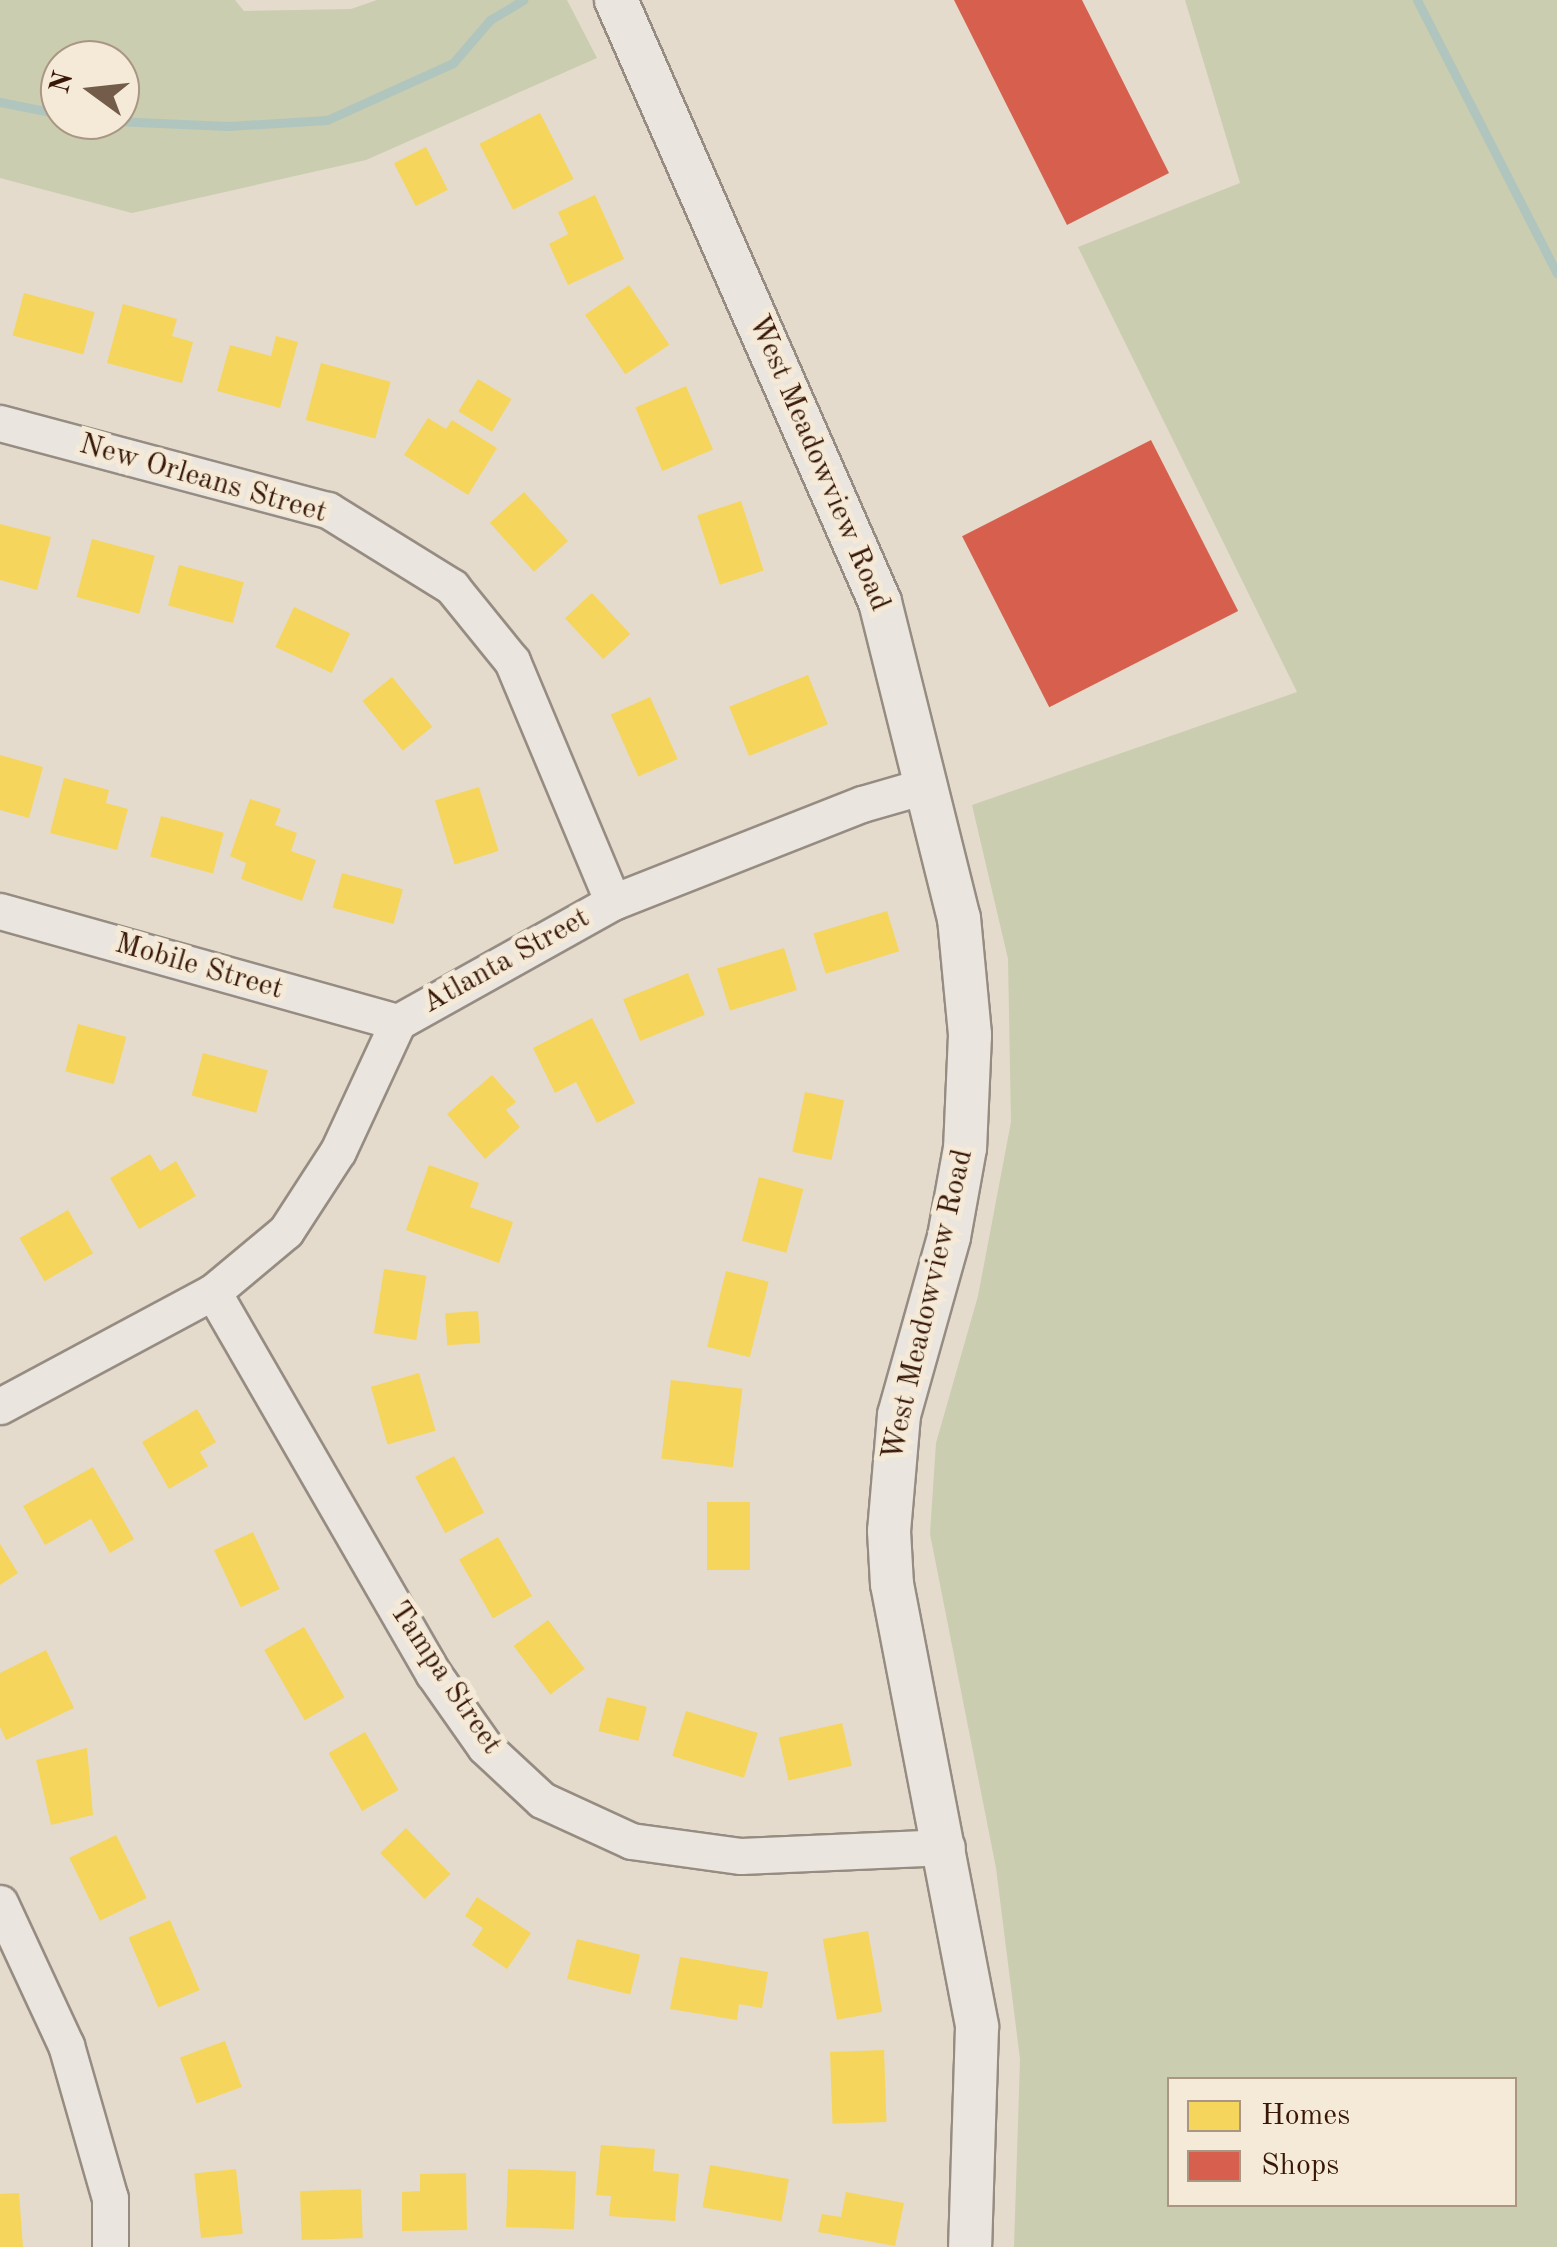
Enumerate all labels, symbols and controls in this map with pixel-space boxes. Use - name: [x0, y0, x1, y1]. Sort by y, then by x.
- north arrow: [40, 40, 140, 140]
- text: N: [47, 69, 79, 97]
- street label: West Meadowview Road: [740, 309, 898, 617]
- street label: New Orleans Street: [75, 426, 331, 532]
- street label: Atlanta Street: [416, 900, 596, 1022]
- street label: Mobile Street: [111, 926, 287, 1008]
- street label: West Meadowview Road: [875, 1146, 981, 1464]
- street label: Tampa Street: [381, 1595, 509, 1761]
- legend: [1167, 2077, 1517, 2207]
- text: Homes: [1261, 2101, 1350, 2131]
- text: Shops: [1261, 2151, 1339, 2181]

